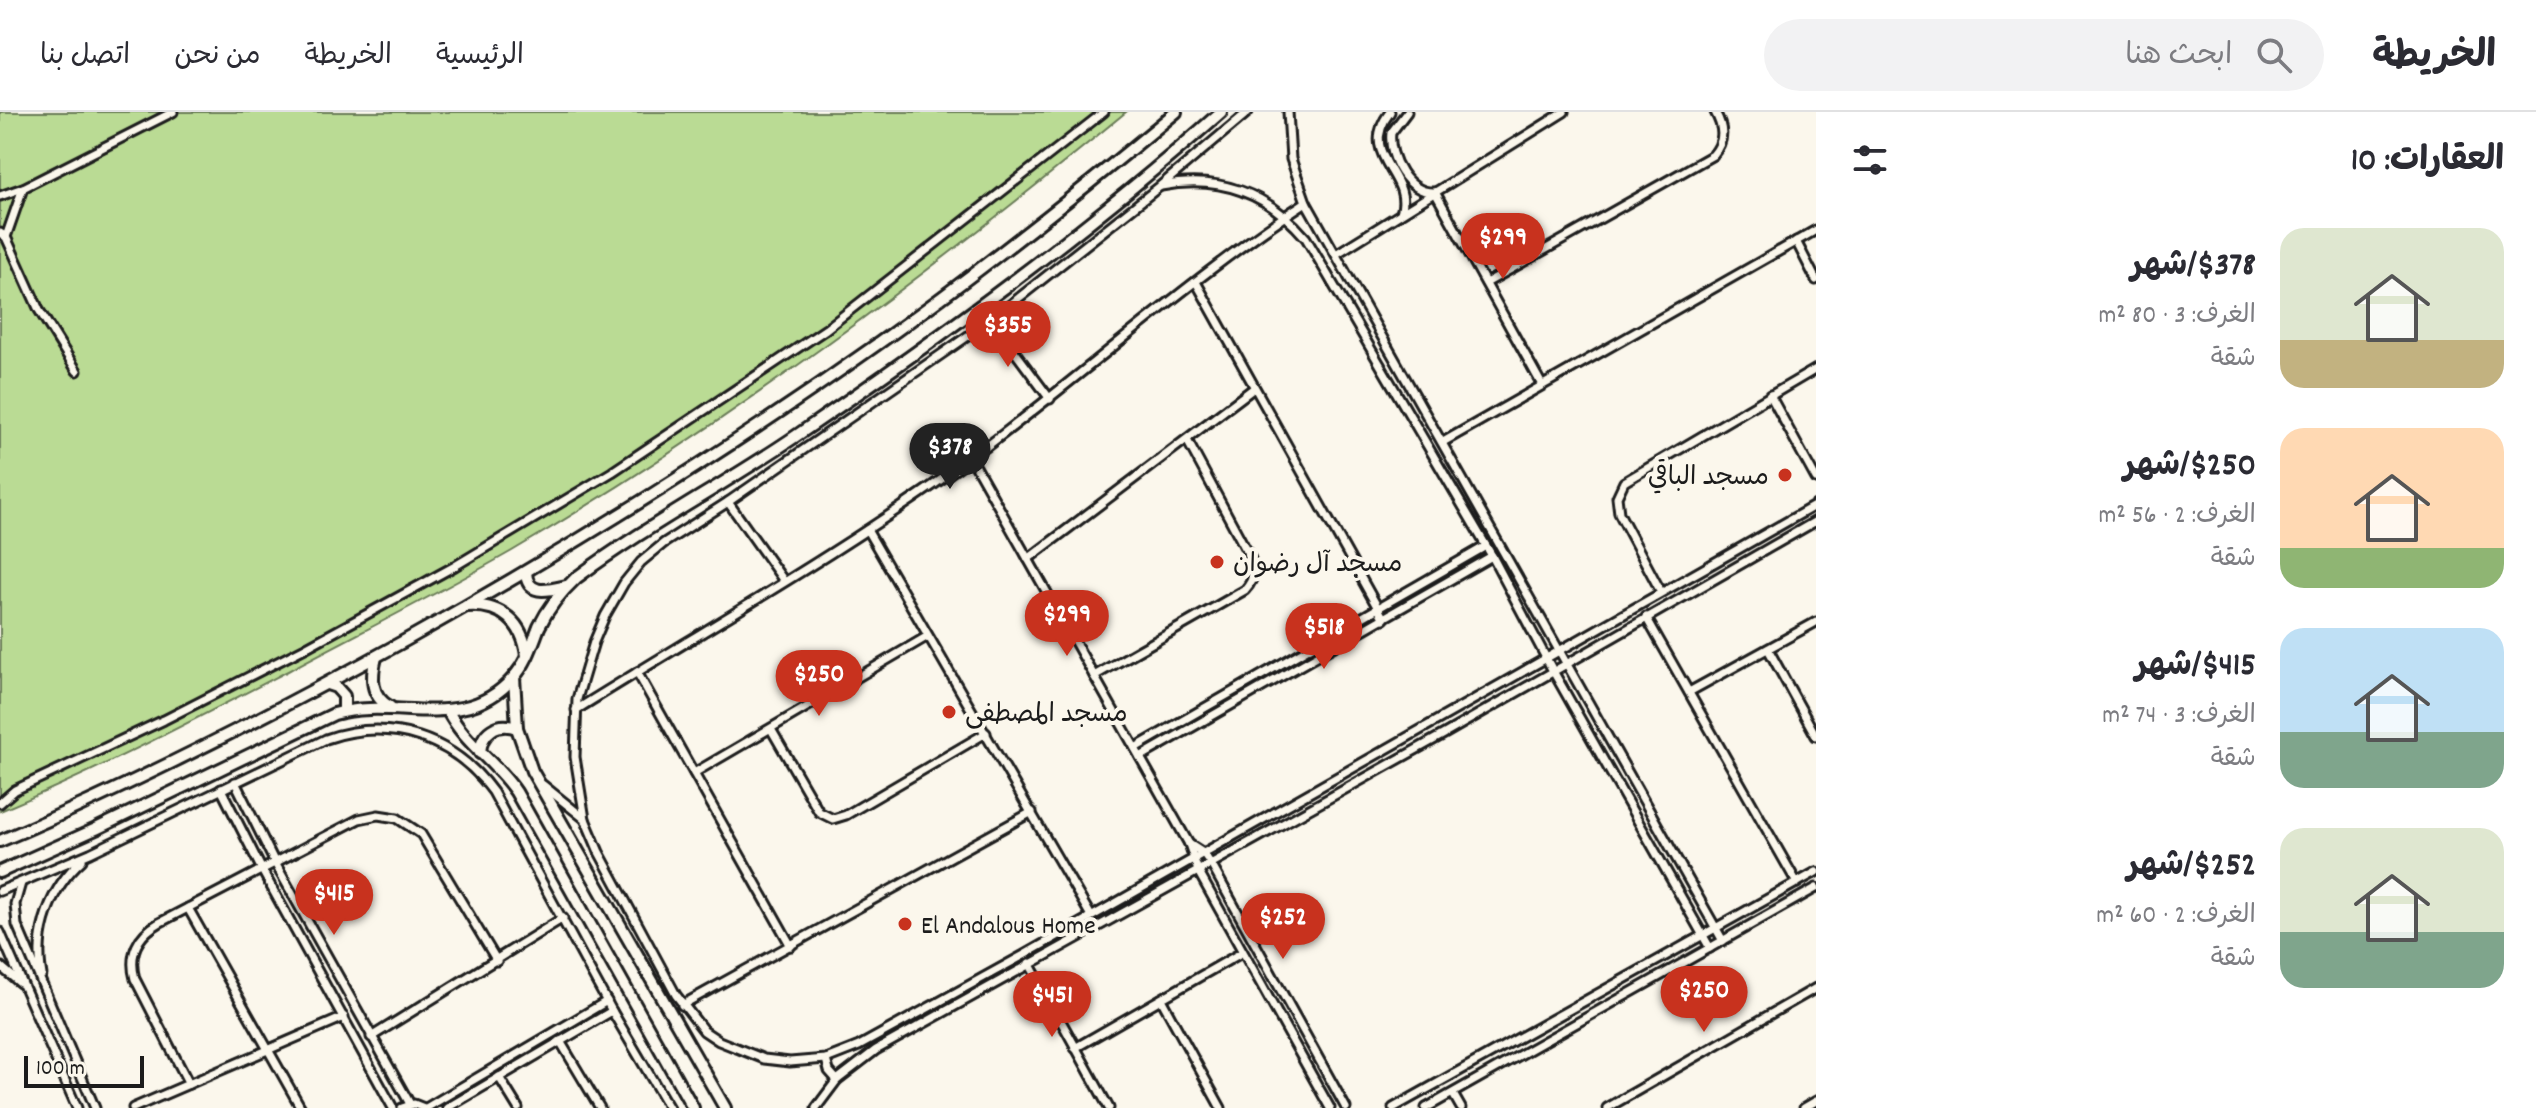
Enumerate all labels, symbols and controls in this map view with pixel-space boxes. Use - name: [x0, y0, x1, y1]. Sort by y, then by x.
- search box: [1764, 19, 2324, 91]
- text: الخريطة: [2372, 31, 2496, 86]
- icon: search: [2252, 33, 2296, 77]
- text: ابحث هنا: [2125, 36, 2232, 79]
- text: اتصل بنا: [40, 38, 130, 78]
- text: من نحن: [174, 38, 261, 78]
- text: الخريطة: [305, 38, 392, 78]
- text: الرئيسية: [436, 38, 524, 78]
- icon: filters: [1848, 138, 1892, 182]
- text: العقارات: 10: [2351, 138, 2504, 187]
- pin: $299: [1456, 213, 1550, 281]
- text: $299: [1479, 220, 1527, 257]
- text: $378/شهر: [2131, 243, 2256, 292]
- icon: home: [2344, 260, 2440, 356]
- text: الغرف: 3 · 80 m²: [2098, 298, 2256, 335]
- pin: $355: [961, 301, 1055, 369]
- text: $355: [984, 308, 1032, 345]
- text: شقة: [2211, 341, 2256, 378]
- pin: $378: [903, 423, 997, 491]
- text: $378: [927, 430, 973, 467]
- text: $250/شهر: [2123, 443, 2256, 492]
- place label: مسجد الباقي: [1648, 459, 1769, 497]
- icon: home: [2344, 460, 2440, 556]
- marker: مسجد الباقي: [1776, 466, 1794, 484]
- text: الغرف: 2 · 56 m²: [2098, 498, 2256, 535]
- text: شقة: [2211, 541, 2256, 578]
- place label: مسجد آل رضوان: [1233, 547, 1402, 584]
- marker: مسجد آل رضوان: [1208, 553, 1226, 571]
- pin: $299: [1020, 590, 1114, 658]
- text: $299: [1043, 597, 1091, 634]
- pin: $518: [1277, 603, 1371, 671]
- text: $518: [1303, 610, 1345, 647]
- text: $415/شهر: [2135, 643, 2256, 692]
- pin: $250: [772, 650, 866, 718]
- text: $250: [794, 657, 844, 694]
- icon: home: [2344, 660, 2440, 756]
- place label: مسجد المصطفى: [965, 697, 1128, 734]
- text: الغرف: 3 · 74 m²: [2102, 698, 2256, 735]
- marker: مسجد المصطفى: [940, 703, 958, 721]
- text: شقة: [2211, 741, 2256, 778]
- text: $252/شهر: [2127, 843, 2256, 892]
- icon: home: [2344, 860, 2440, 956]
- pin: $415: [287, 869, 381, 937]
- text: $415: [313, 876, 355, 913]
- pin: $252: [1236, 893, 1330, 961]
- text: الغرف: 2 · 60 m²: [2096, 898, 2256, 935]
- text: $252: [1259, 900, 1307, 937]
- place label: El Andalous Home: [921, 909, 1096, 946]
- marker: El Andalous Home: [896, 915, 914, 933]
- text: شقة: [2211, 941, 2256, 978]
- pin: $250: [1657, 966, 1751, 1034]
- pin: $451: [1005, 971, 1099, 1039]
- text: $250: [1679, 973, 1729, 1010]
- text: $451: [1031, 978, 1073, 1015]
- scale bar: [24, 1052, 144, 1088]
- text: 100 m: [36, 1054, 85, 1085]

